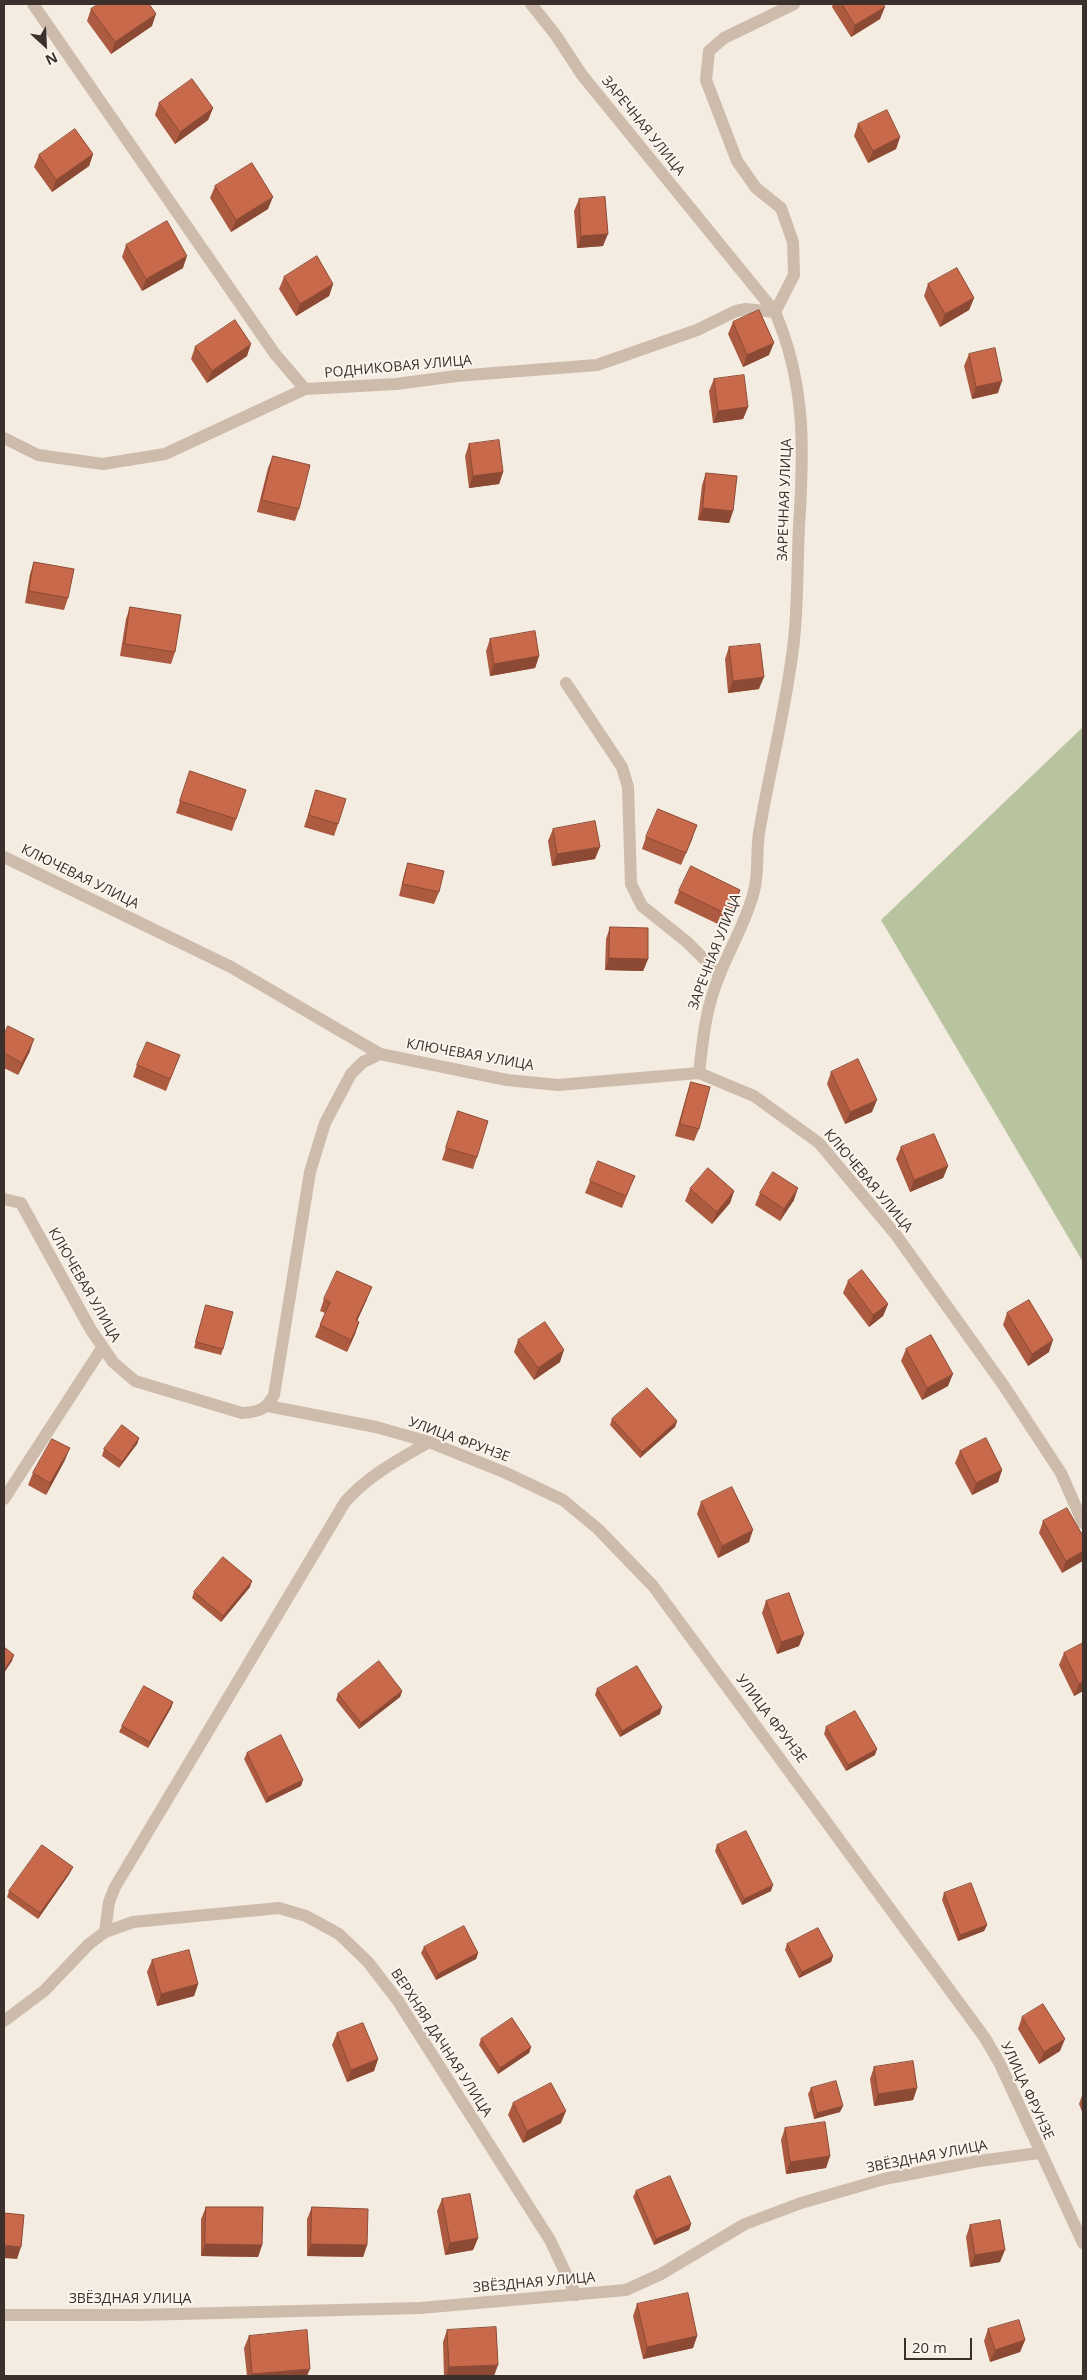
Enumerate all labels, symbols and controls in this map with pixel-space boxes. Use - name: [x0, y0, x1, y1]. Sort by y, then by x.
- north arrow: [20, 20, 70, 70]
- text: N: [42, 48, 61, 70]
- street label: ЗАРЕЧНАЯ УЛИЦА: [598, 73, 688, 179]
- street label: РОДНИКОВАЯ УЛИЦА: [324, 352, 472, 382]
- street label: ЗАРЕЧНАЯ УЛИЦА: [774, 438, 796, 562]
- street label: КЛЮЧЕВАЯ УЛИЦА: [18, 841, 142, 913]
- street label: ЗАРЕЧНАЯ УЛИЦА: [685, 892, 745, 1012]
- street label: КЛЮЧЕВАЯ УЛИЦА: [405, 1036, 535, 1074]
- street label: КЛЮЧЕВАЯ УЛИЦА: [820, 1126, 916, 1236]
- street label: КЛЮЧЕВАЯ УЛИЦА: [44, 1225, 124, 1345]
- street label: УЛИЦА ФРУНЗЕ: [406, 1414, 512, 1466]
- street label: УЛИЦА ФРУНЗЕ: [732, 1671, 810, 1767]
- street label: ВЕРХНЯЯ ДАЧНАЯ УЛИЦА: [387, 1966, 495, 2120]
- street label: УЛИЦА ФРУНЗЕ: [997, 2039, 1057, 2143]
- street label: ЗВЁЗДНАЯ УЛИЦА: [865, 2137, 989, 2177]
- street label: ЗВЁЗДНАЯ УЛИЦА: [472, 2269, 596, 2297]
- street label: ЗВЁЗДНАЯ УЛИЦА: [69, 2291, 191, 2307]
- scale bar: [907, 2328, 974, 2360]
- text: 20 m: [912, 2337, 947, 2357]

